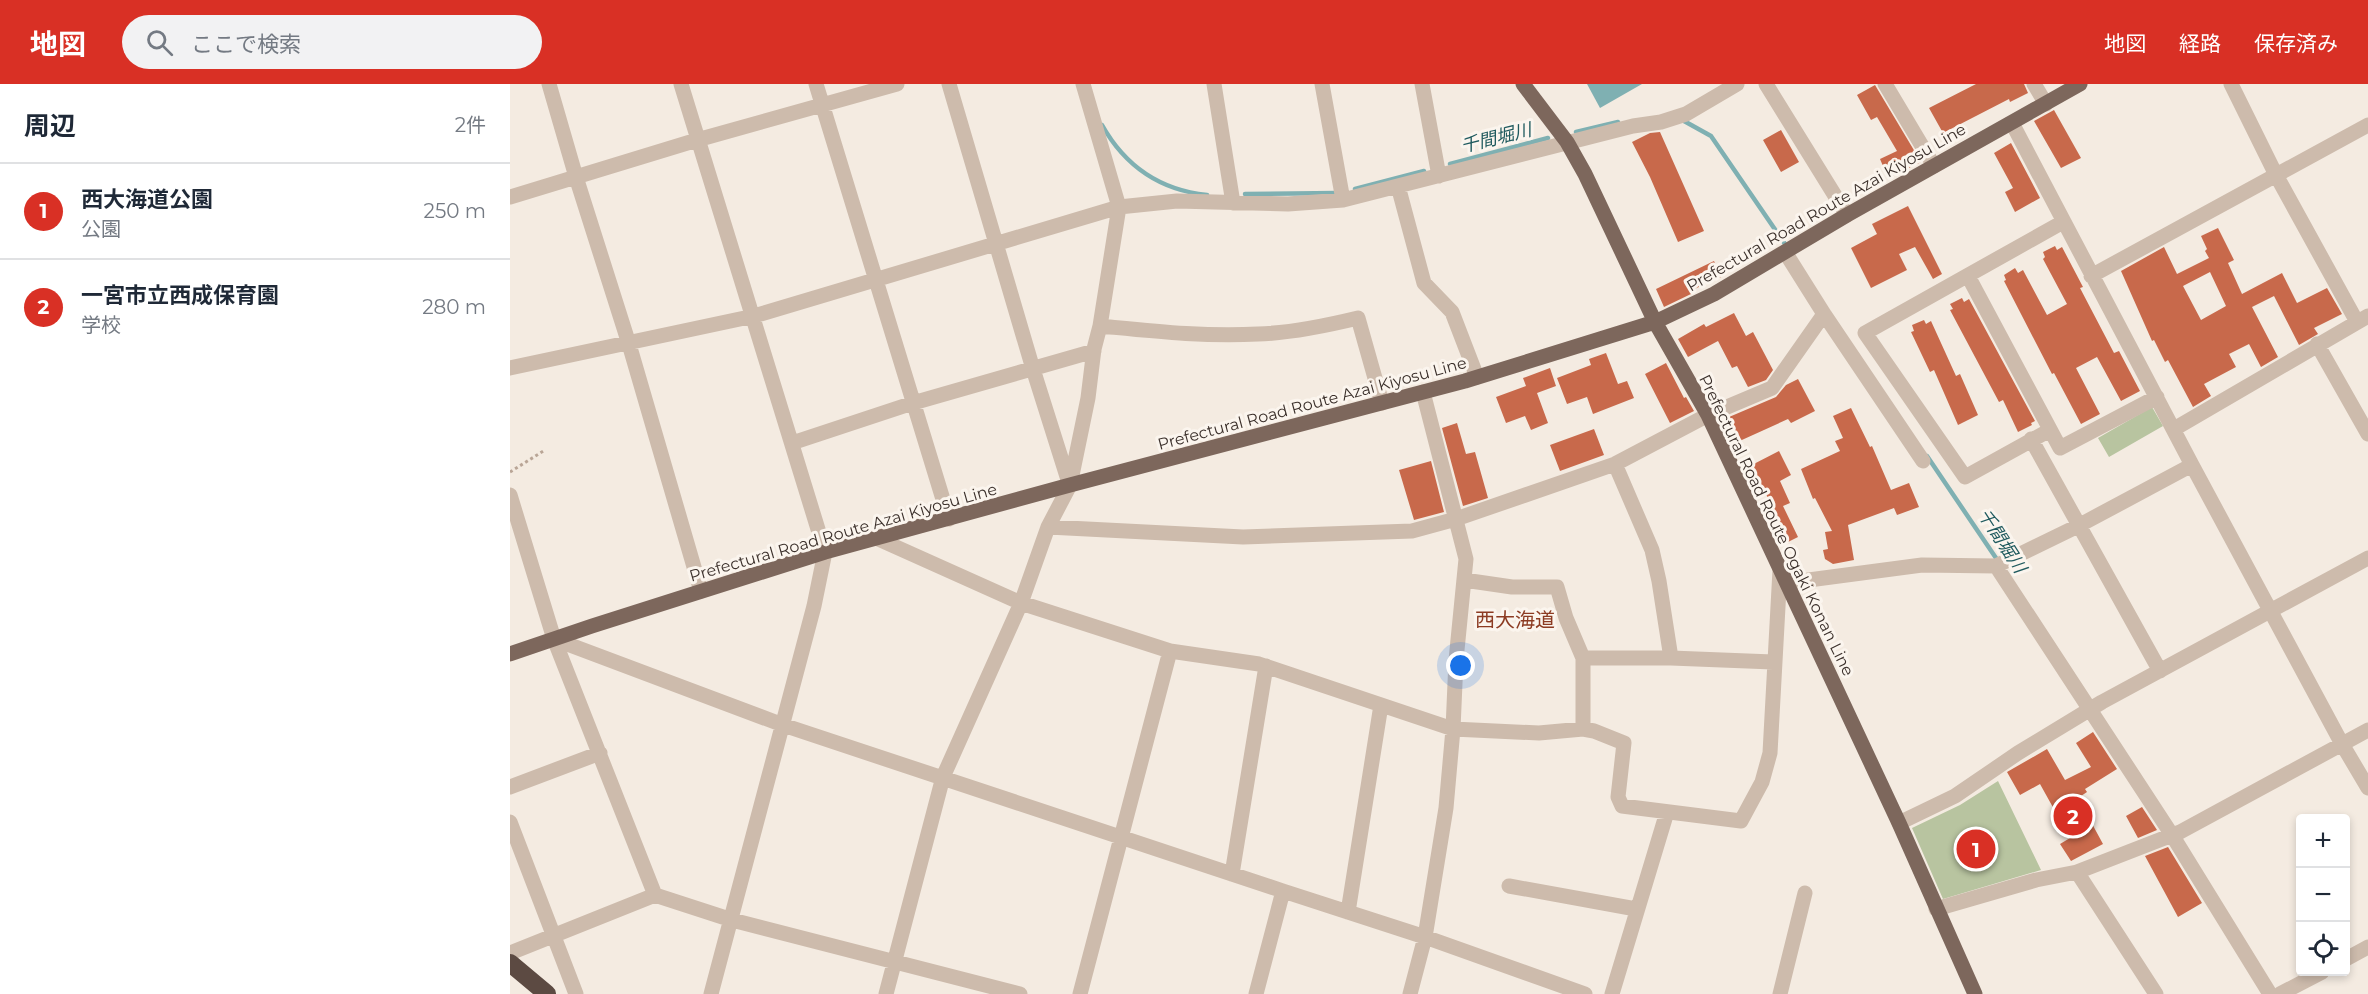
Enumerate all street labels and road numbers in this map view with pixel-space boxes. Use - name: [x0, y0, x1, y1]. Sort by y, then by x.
- street label: Prefectural Road Route Azai Kiyosu Line: [1683, 119, 1969, 295]
- street label: Prefectural Road Route Azai Kiyosu Line: [1156, 353, 1469, 454]
- street label: Prefectural Road Route Ogaki Konan Line: [1695, 371, 1858, 679]
- street label: Prefectural Road Route Azai Kiyosu Line: [687, 479, 999, 586]

